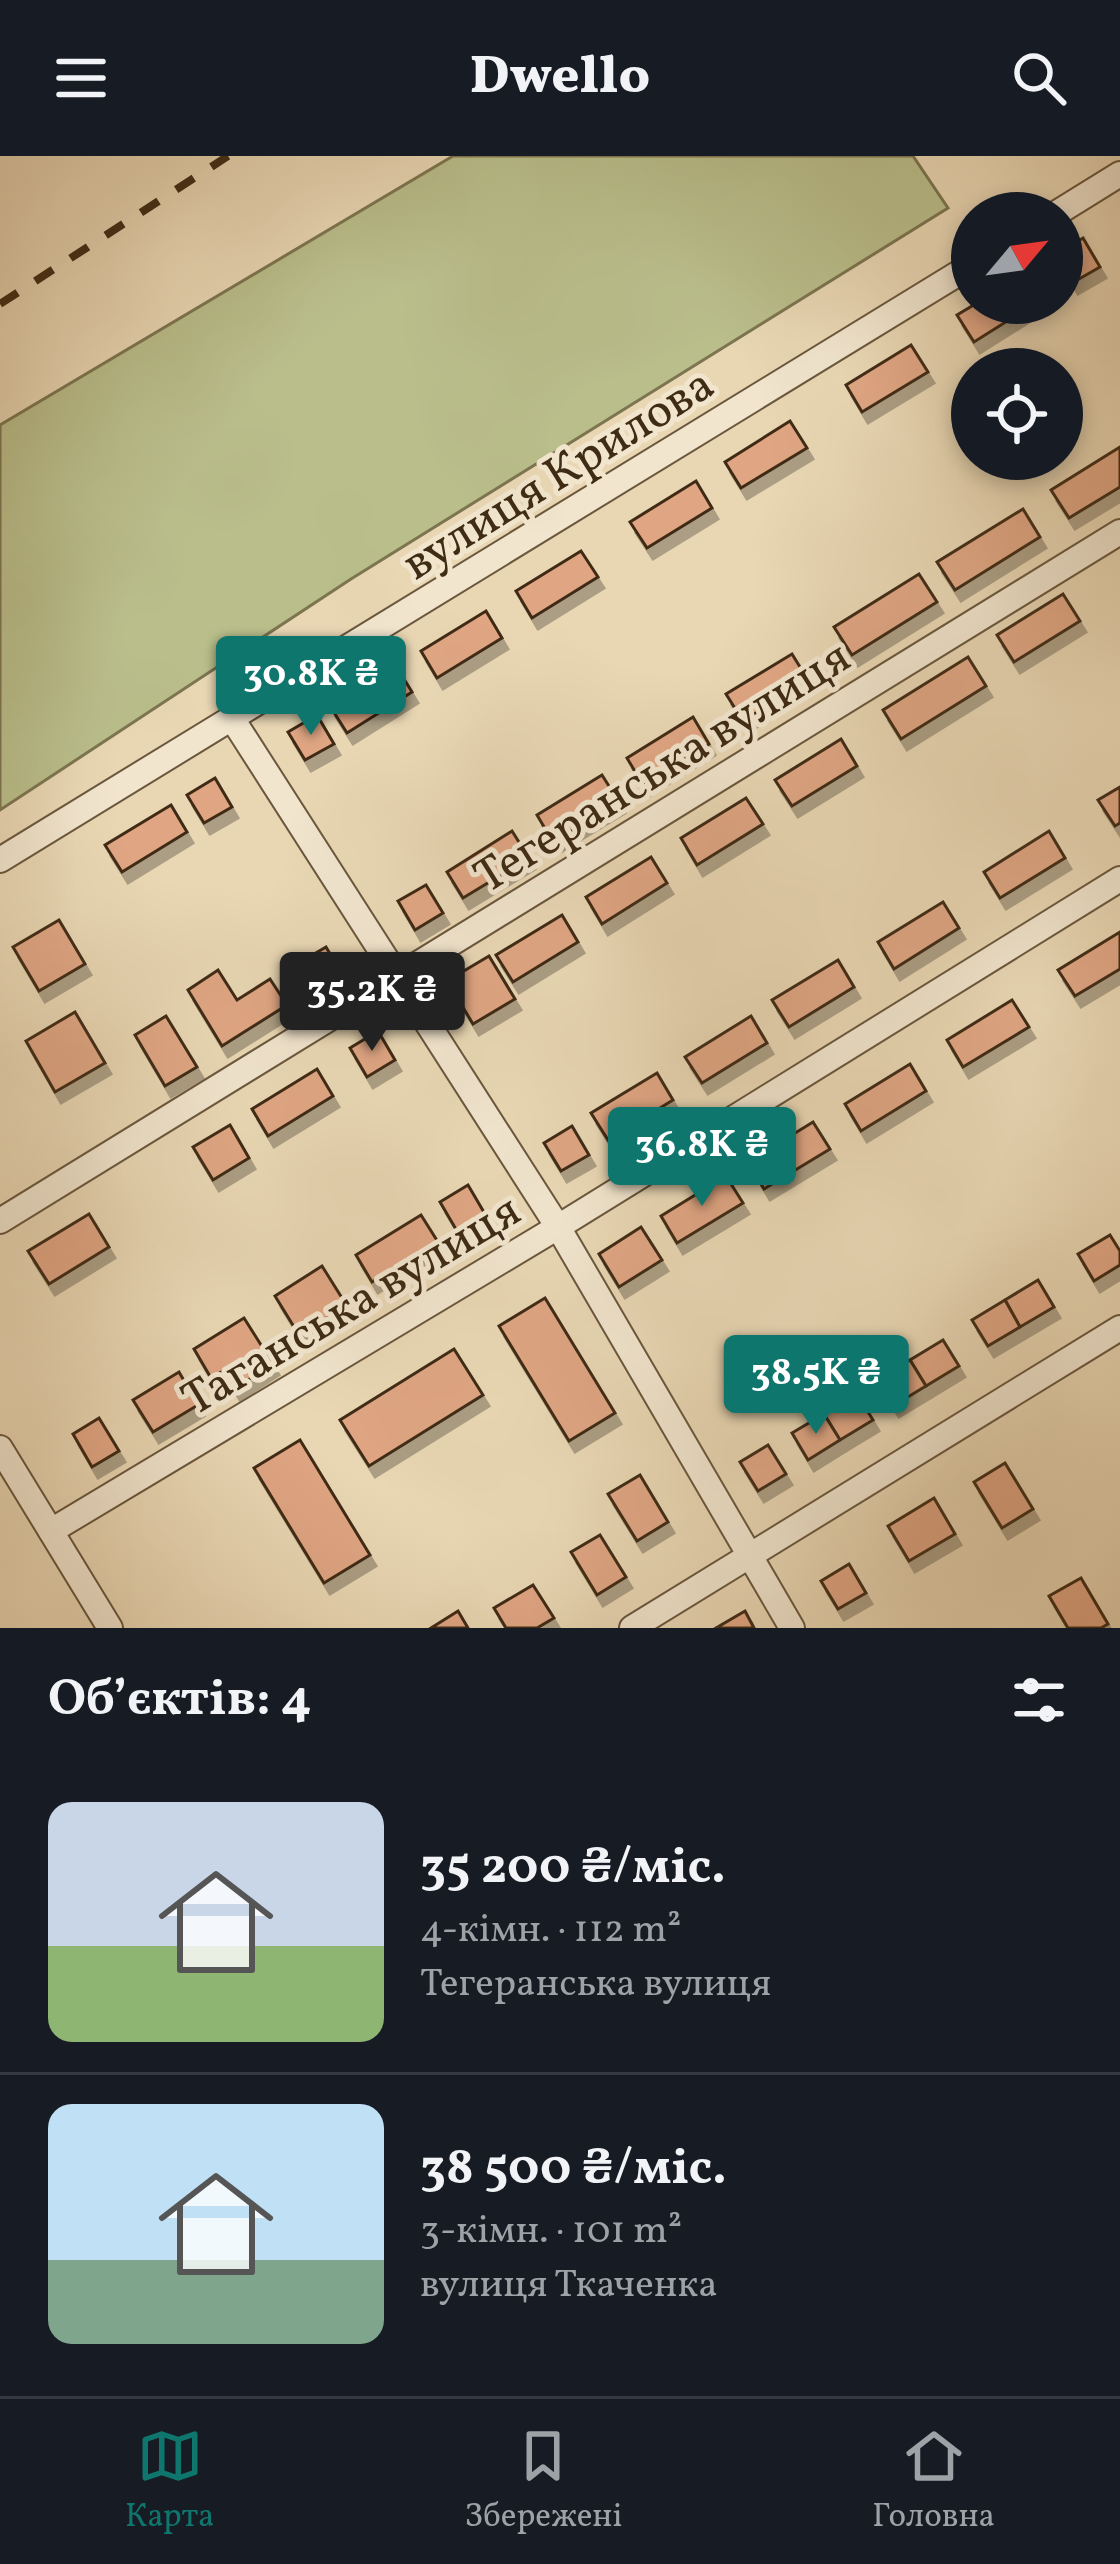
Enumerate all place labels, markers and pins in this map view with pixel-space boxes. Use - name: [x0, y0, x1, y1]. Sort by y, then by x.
- pin: 30.8K ₴: [200, 636, 422, 738]
- pin: 35.2K ₴: [261, 952, 483, 1054]
- pin: 36.8K ₴: [591, 1107, 813, 1209]
- pin: 38.5K ₴: [705, 1335, 927, 1437]

